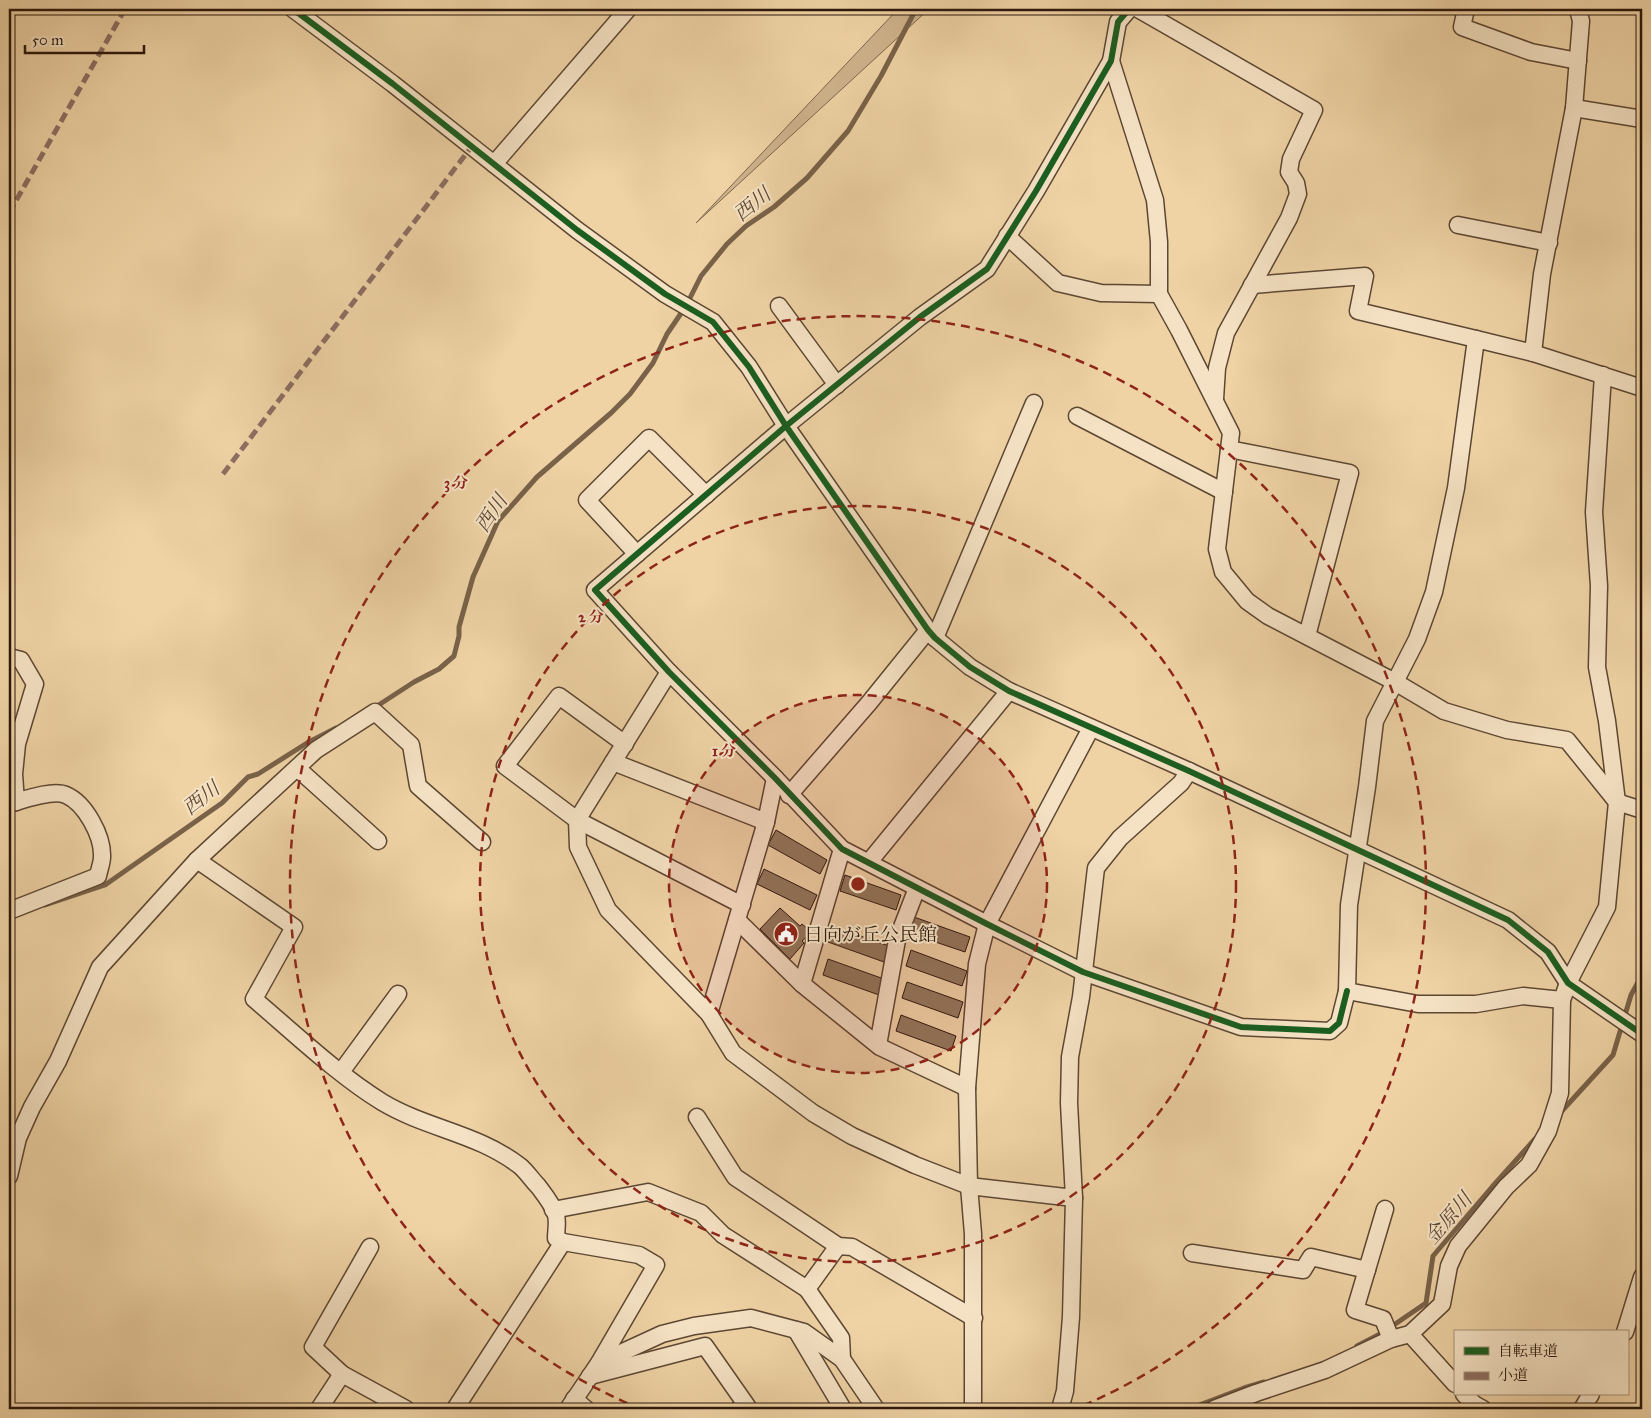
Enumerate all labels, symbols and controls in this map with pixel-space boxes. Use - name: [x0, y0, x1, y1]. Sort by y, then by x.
- scale bar: [25, 22, 144, 54]
- text: 50 m: [32, 31, 64, 49]
- water label: 西川: [729, 181, 777, 226]
- text: 3 分: [444, 474, 468, 493]
- water label: 西川: [470, 488, 513, 536]
- text: 2 分: [578, 608, 604, 626]
- text: 1 分: [712, 742, 736, 760]
- water label: 西川: [178, 775, 226, 820]
- centre of rings: [849, 875, 867, 893]
- public building icon: 日向が丘公民館: [773, 921, 799, 947]
- place label: 日向が丘公民館: [804, 923, 937, 946]
- water label: 金原川: [1419, 1186, 1478, 1249]
- legend: [1454, 1330, 1628, 1396]
- text: 自転車道: [1498, 1342, 1558, 1360]
- text: 小道: [1498, 1366, 1528, 1384]

